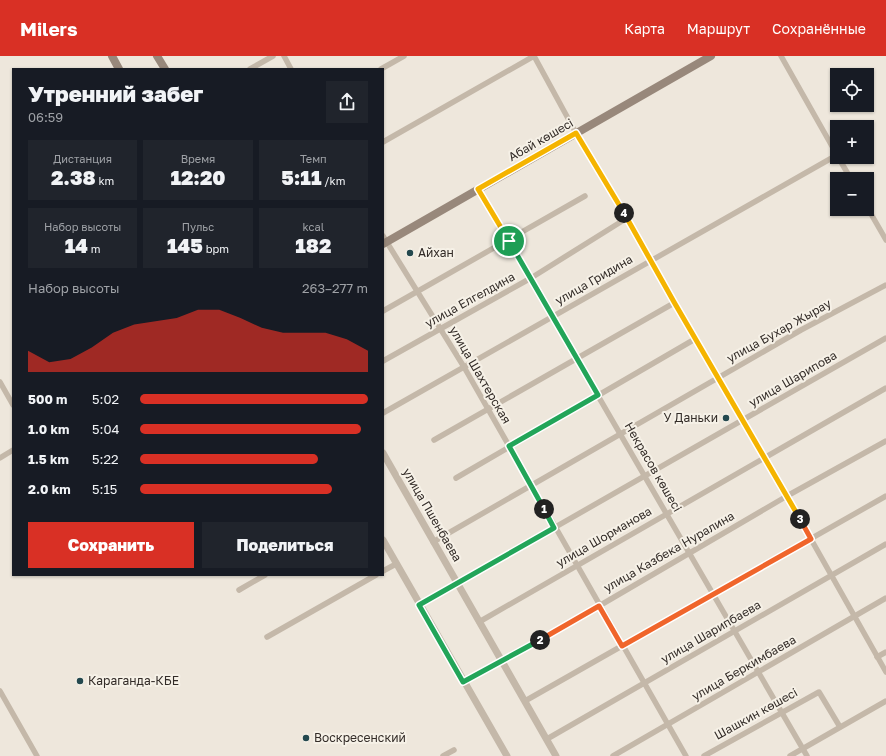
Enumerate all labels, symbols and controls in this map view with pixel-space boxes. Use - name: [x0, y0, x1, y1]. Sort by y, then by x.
- text: Milers: [20, 17, 78, 40]
- text: Карта: [624, 20, 665, 37]
- text: Маршрут: [687, 20, 750, 37]
- text: Сохранённые: [772, 20, 866, 37]
- map controls: [830, 68, 874, 216]
- button: locate: [830, 68, 874, 112]
- text: Утренний забег: [28, 80, 203, 107]
- button: share: [326, 81, 368, 123]
- text: 06:59: [28, 109, 63, 125]
- street label: Абай көшесі: [506, 115, 576, 164]
- button: +: [830, 120, 874, 164]
- text: Дистанция: [53, 152, 112, 165]
- text: Время: [181, 152, 215, 165]
- text: Темп: [300, 152, 327, 165]
- text: 2.38: [51, 165, 96, 189]
- text: 12:20: [170, 165, 226, 189]
- text: 5:11: [281, 165, 322, 189]
- button: −: [830, 172, 874, 216]
- text: km: [96, 174, 114, 187]
- text: /km: [322, 174, 345, 187]
- pin: 4: [614, 203, 634, 223]
- text: 4: [621, 206, 627, 219]
- text: Набор высоты: [44, 220, 121, 233]
- text: Пульс: [182, 220, 214, 233]
- text: kcal: [302, 220, 324, 233]
- pin: [492, 224, 526, 258]
- icon: arrive: [498, 230, 520, 252]
- text: 14: [65, 233, 88, 257]
- text: 145: [167, 233, 203, 257]
- text: 182: [295, 233, 331, 257]
- text: m: [88, 242, 101, 255]
- text: bpm: [203, 242, 229, 255]
- place label: Айхан: [418, 245, 454, 260]
- marker: Айхан: [405, 248, 415, 258]
- street label: улица Гридина: [552, 251, 635, 308]
- street label: улица Елгелдина: [422, 269, 517, 330]
- text: Набор высоты: [28, 280, 119, 296]
- text: 263–277 m: [302, 280, 368, 296]
- street label: улица Бухар Жырау: [724, 295, 834, 366]
- street label: улица Шахтерская: [446, 323, 514, 426]
- street label: улица Шарипова: [746, 347, 839, 410]
- text: 500 m: [28, 391, 67, 407]
- text: 5:02: [92, 391, 119, 407]
- place label: У Даньки: [664, 410, 718, 425]
- marker: У Даньки: [721, 413, 731, 423]
- street label: Некрасов көшесі: [622, 419, 685, 514]
- text: 1.0 km: [28, 421, 69, 437]
- text: 5:04: [92, 421, 119, 437]
- text: 1.5 km: [28, 451, 69, 467]
- text: 5:22: [92, 451, 119, 467]
- street label: улица Пшенбаева: [400, 465, 465, 564]
- text: 2.0 km: [28, 481, 71, 497]
- text: 5:15: [92, 481, 117, 497]
- pin: 1: [534, 499, 554, 519]
- text: 1: [541, 502, 547, 515]
- street label: улица Шорманова: [553, 503, 654, 570]
- street label: улица Казбека Нуралина: [601, 508, 737, 595]
- pin: 3: [790, 509, 810, 529]
- text: 3: [797, 512, 803, 525]
- button: Сохранить: [28, 522, 194, 568]
- button: Поделиться: [202, 522, 368, 568]
- street label: улица Шарипбаева: [658, 597, 763, 666]
- pin: 2: [530, 630, 550, 650]
- street label: улица Беркимбаева: [689, 632, 799, 704]
- text: 2: [537, 633, 543, 646]
- place label: Караганда-КБЕ: [88, 673, 179, 688]
- marker: Караганда-КБЕ: [75, 676, 85, 686]
- street label: Шашкин көшесі: [711, 684, 800, 743]
- place label: Воскресенский: [314, 730, 406, 745]
- marker: Воскресенский: [301, 733, 311, 743]

